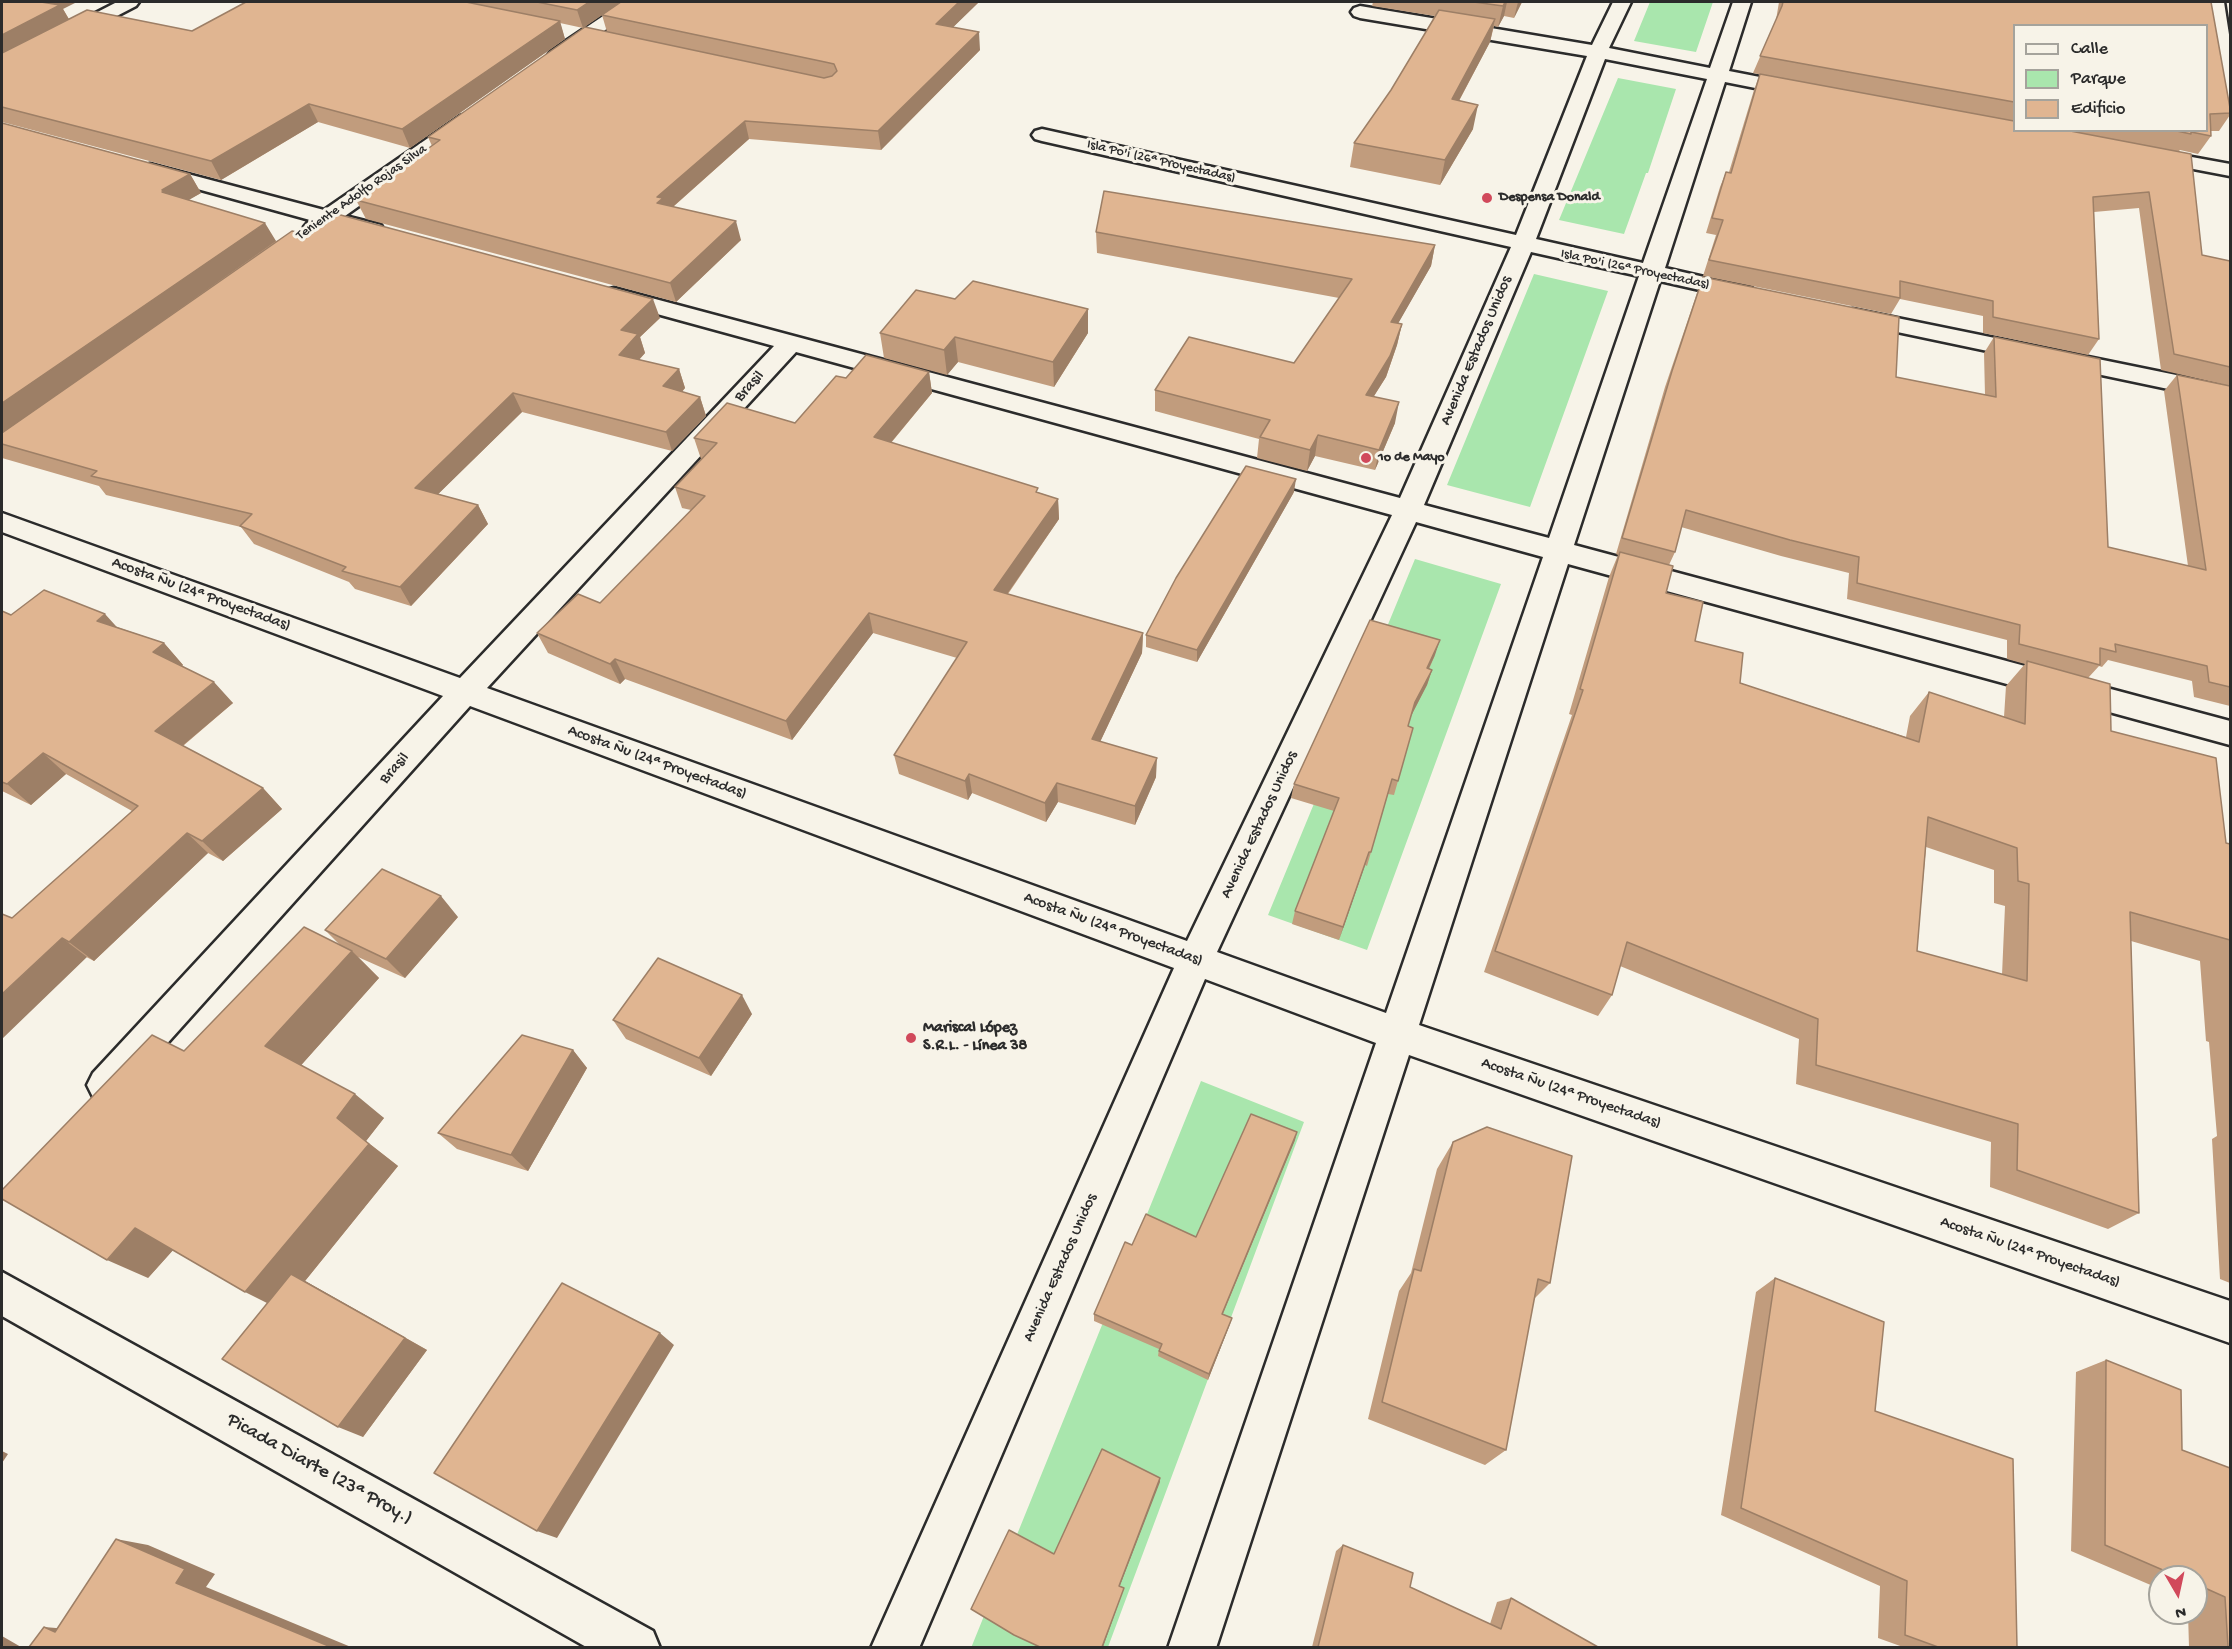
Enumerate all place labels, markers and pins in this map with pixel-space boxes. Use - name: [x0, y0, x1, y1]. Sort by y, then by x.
- place label: Despensa Donald: [1499, 190, 1600, 206]
- marker: Despensa Donald: [1480, 191, 1494, 205]
- place label: 1o de Mayo: [1378, 450, 1445, 466]
- marker: 1o de Mayo: [1359, 451, 1373, 465]
- place label: Mariscal López S.R.L. - Línea 38: [923, 1019, 1027, 1057]
- marker: Mariscal López S.R.L. - Línea 38: [904, 1031, 918, 1045]

